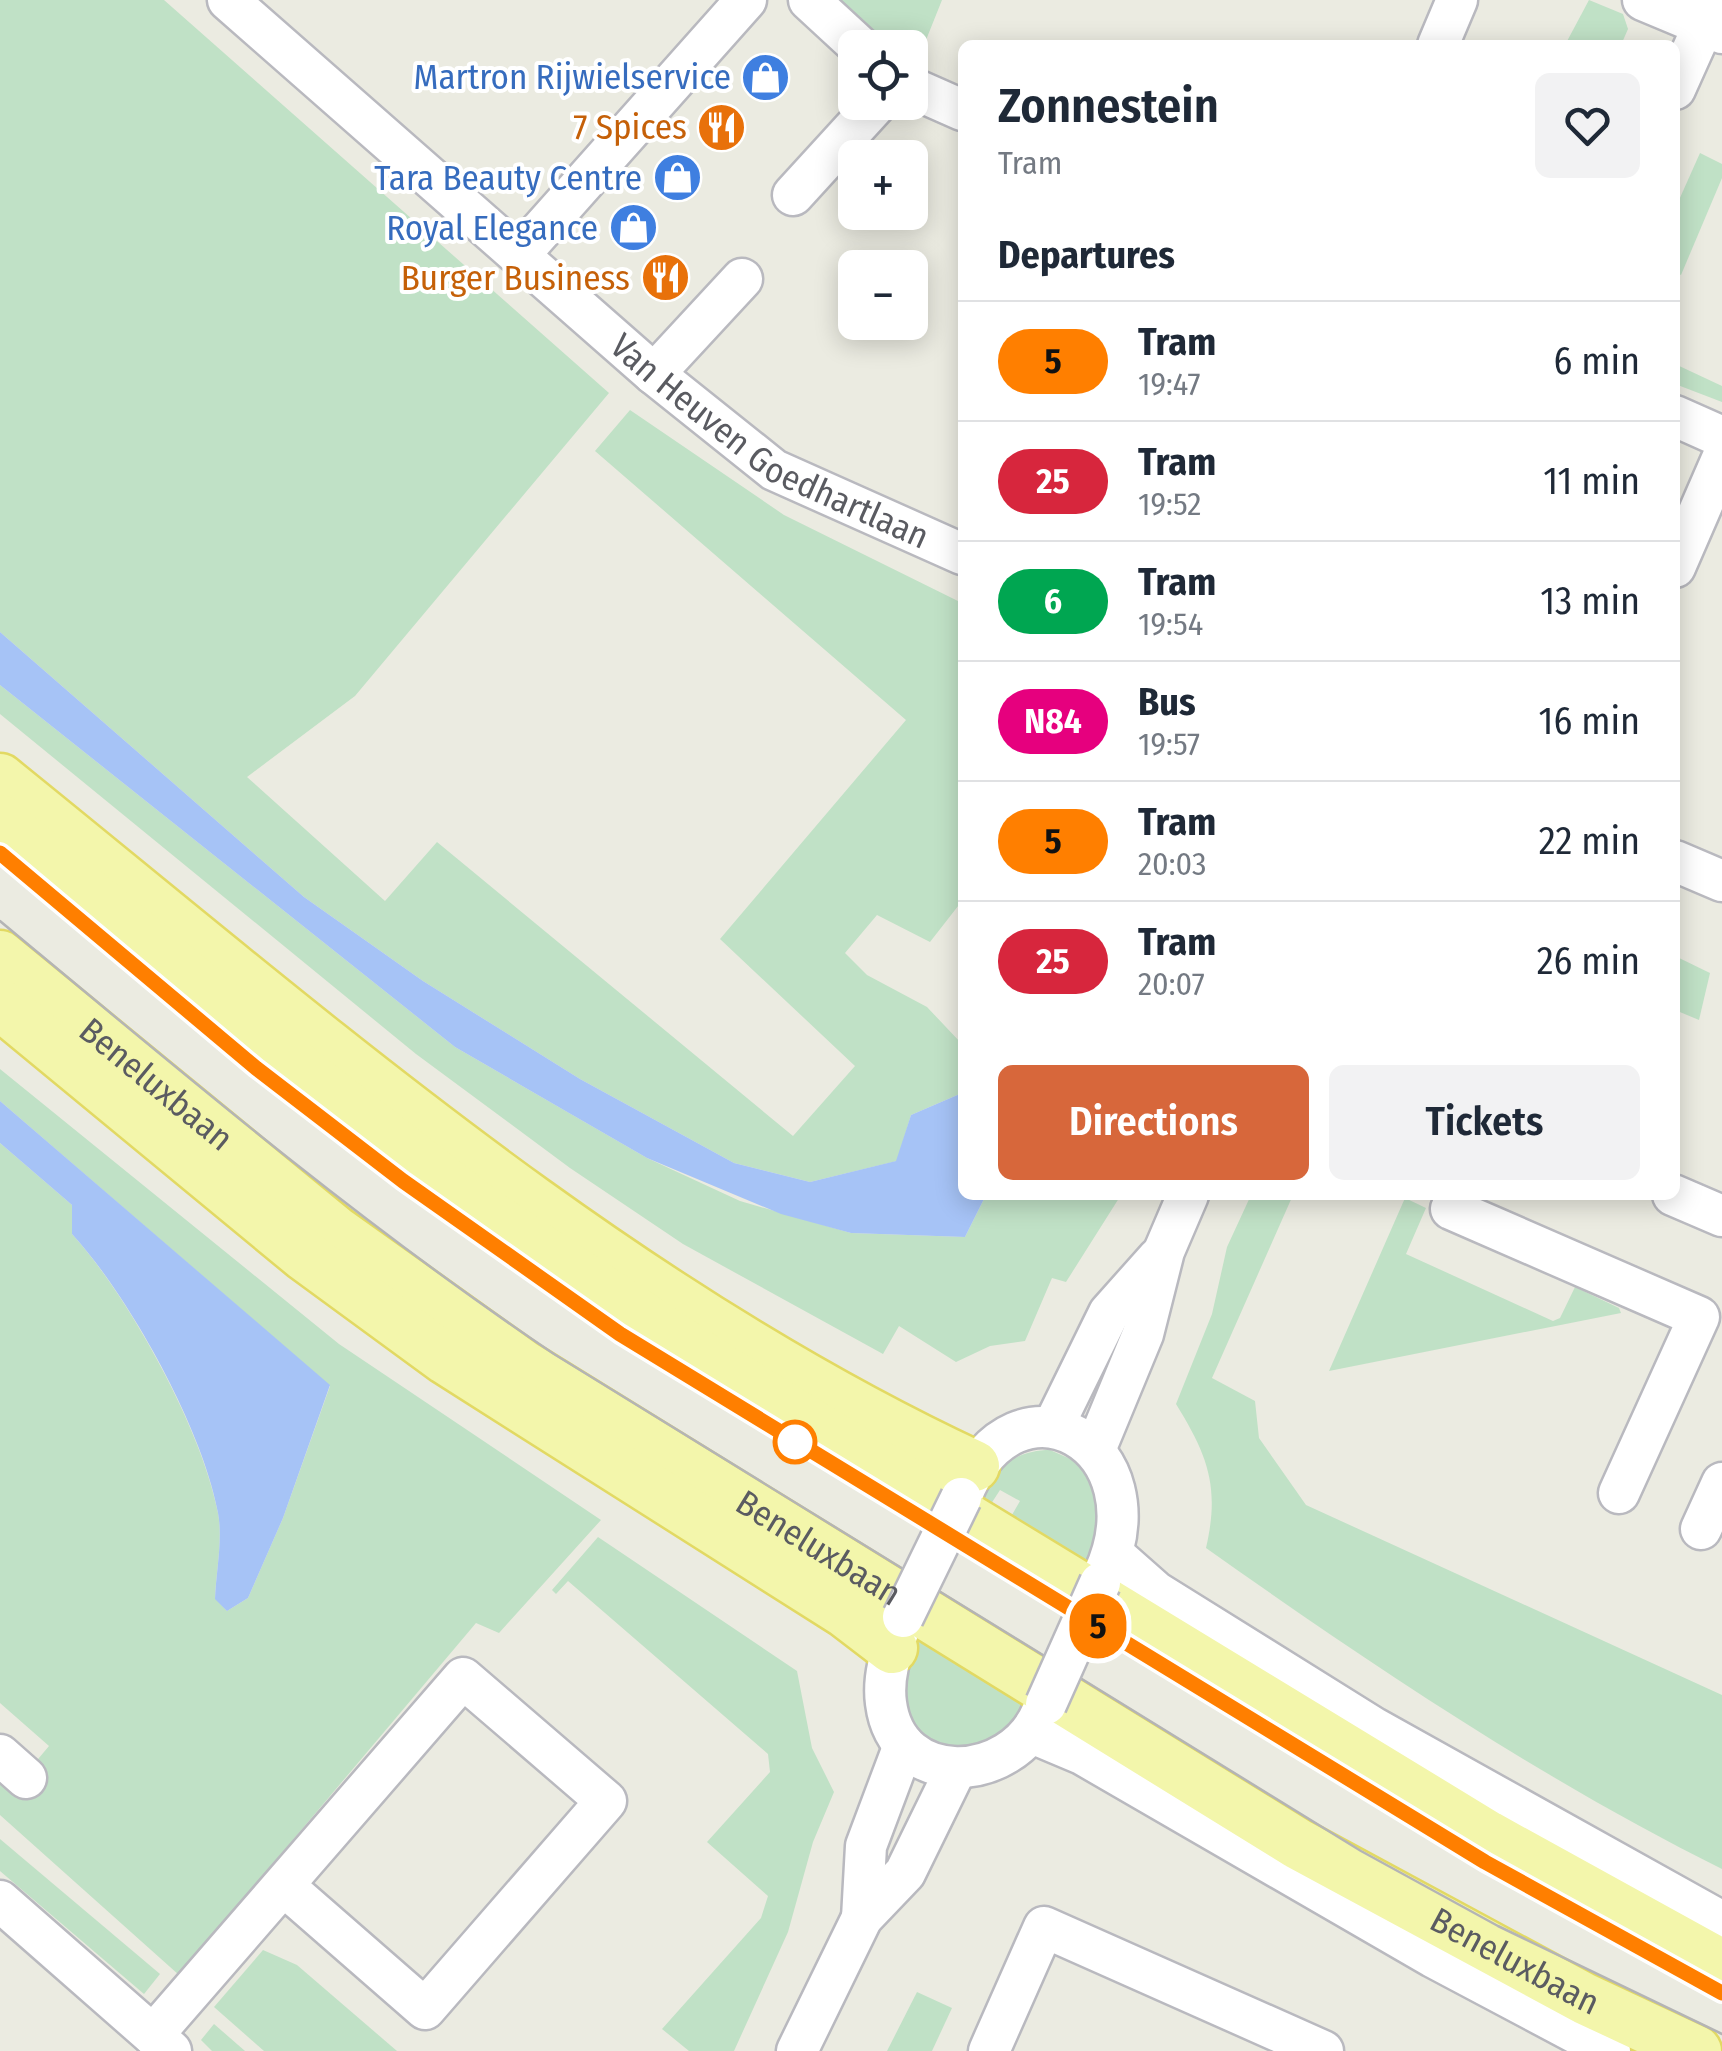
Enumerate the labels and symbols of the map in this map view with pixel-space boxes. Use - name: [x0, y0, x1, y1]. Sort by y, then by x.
- shop icon: Martron Rijwielservice: [740, 51, 792, 103]
- place label: Martron Rijwielservice: [414, 56, 731, 98]
- restaurant icon: 7 Spices: [696, 101, 748, 153]
- place label: 7 Spices: [573, 106, 687, 148]
- shop icon: Tara Beauty Centre: [651, 152, 703, 204]
- place label: Tara Beauty Centre: [374, 157, 642, 199]
- shop icon: Royal Elegance: [607, 202, 659, 254]
- place label: Royal Elegance: [386, 207, 598, 249]
- restaurant icon: Burger Business: [639, 252, 691, 304]
- place label: Burger Business: [401, 257, 630, 299]
- street label: Van Heuven Goedhartlaan: [602, 325, 935, 557]
- street label: Beneluxbaan: [71, 1009, 241, 1159]
- unlabelled marker: [774, 1421, 816, 1463]
- street label: Beneluxbaan: [728, 1481, 909, 1615]
- line badge: 5: [1066, 1594, 1130, 1658]
- street label: Beneluxbaan: [1423, 1899, 1606, 2024]

